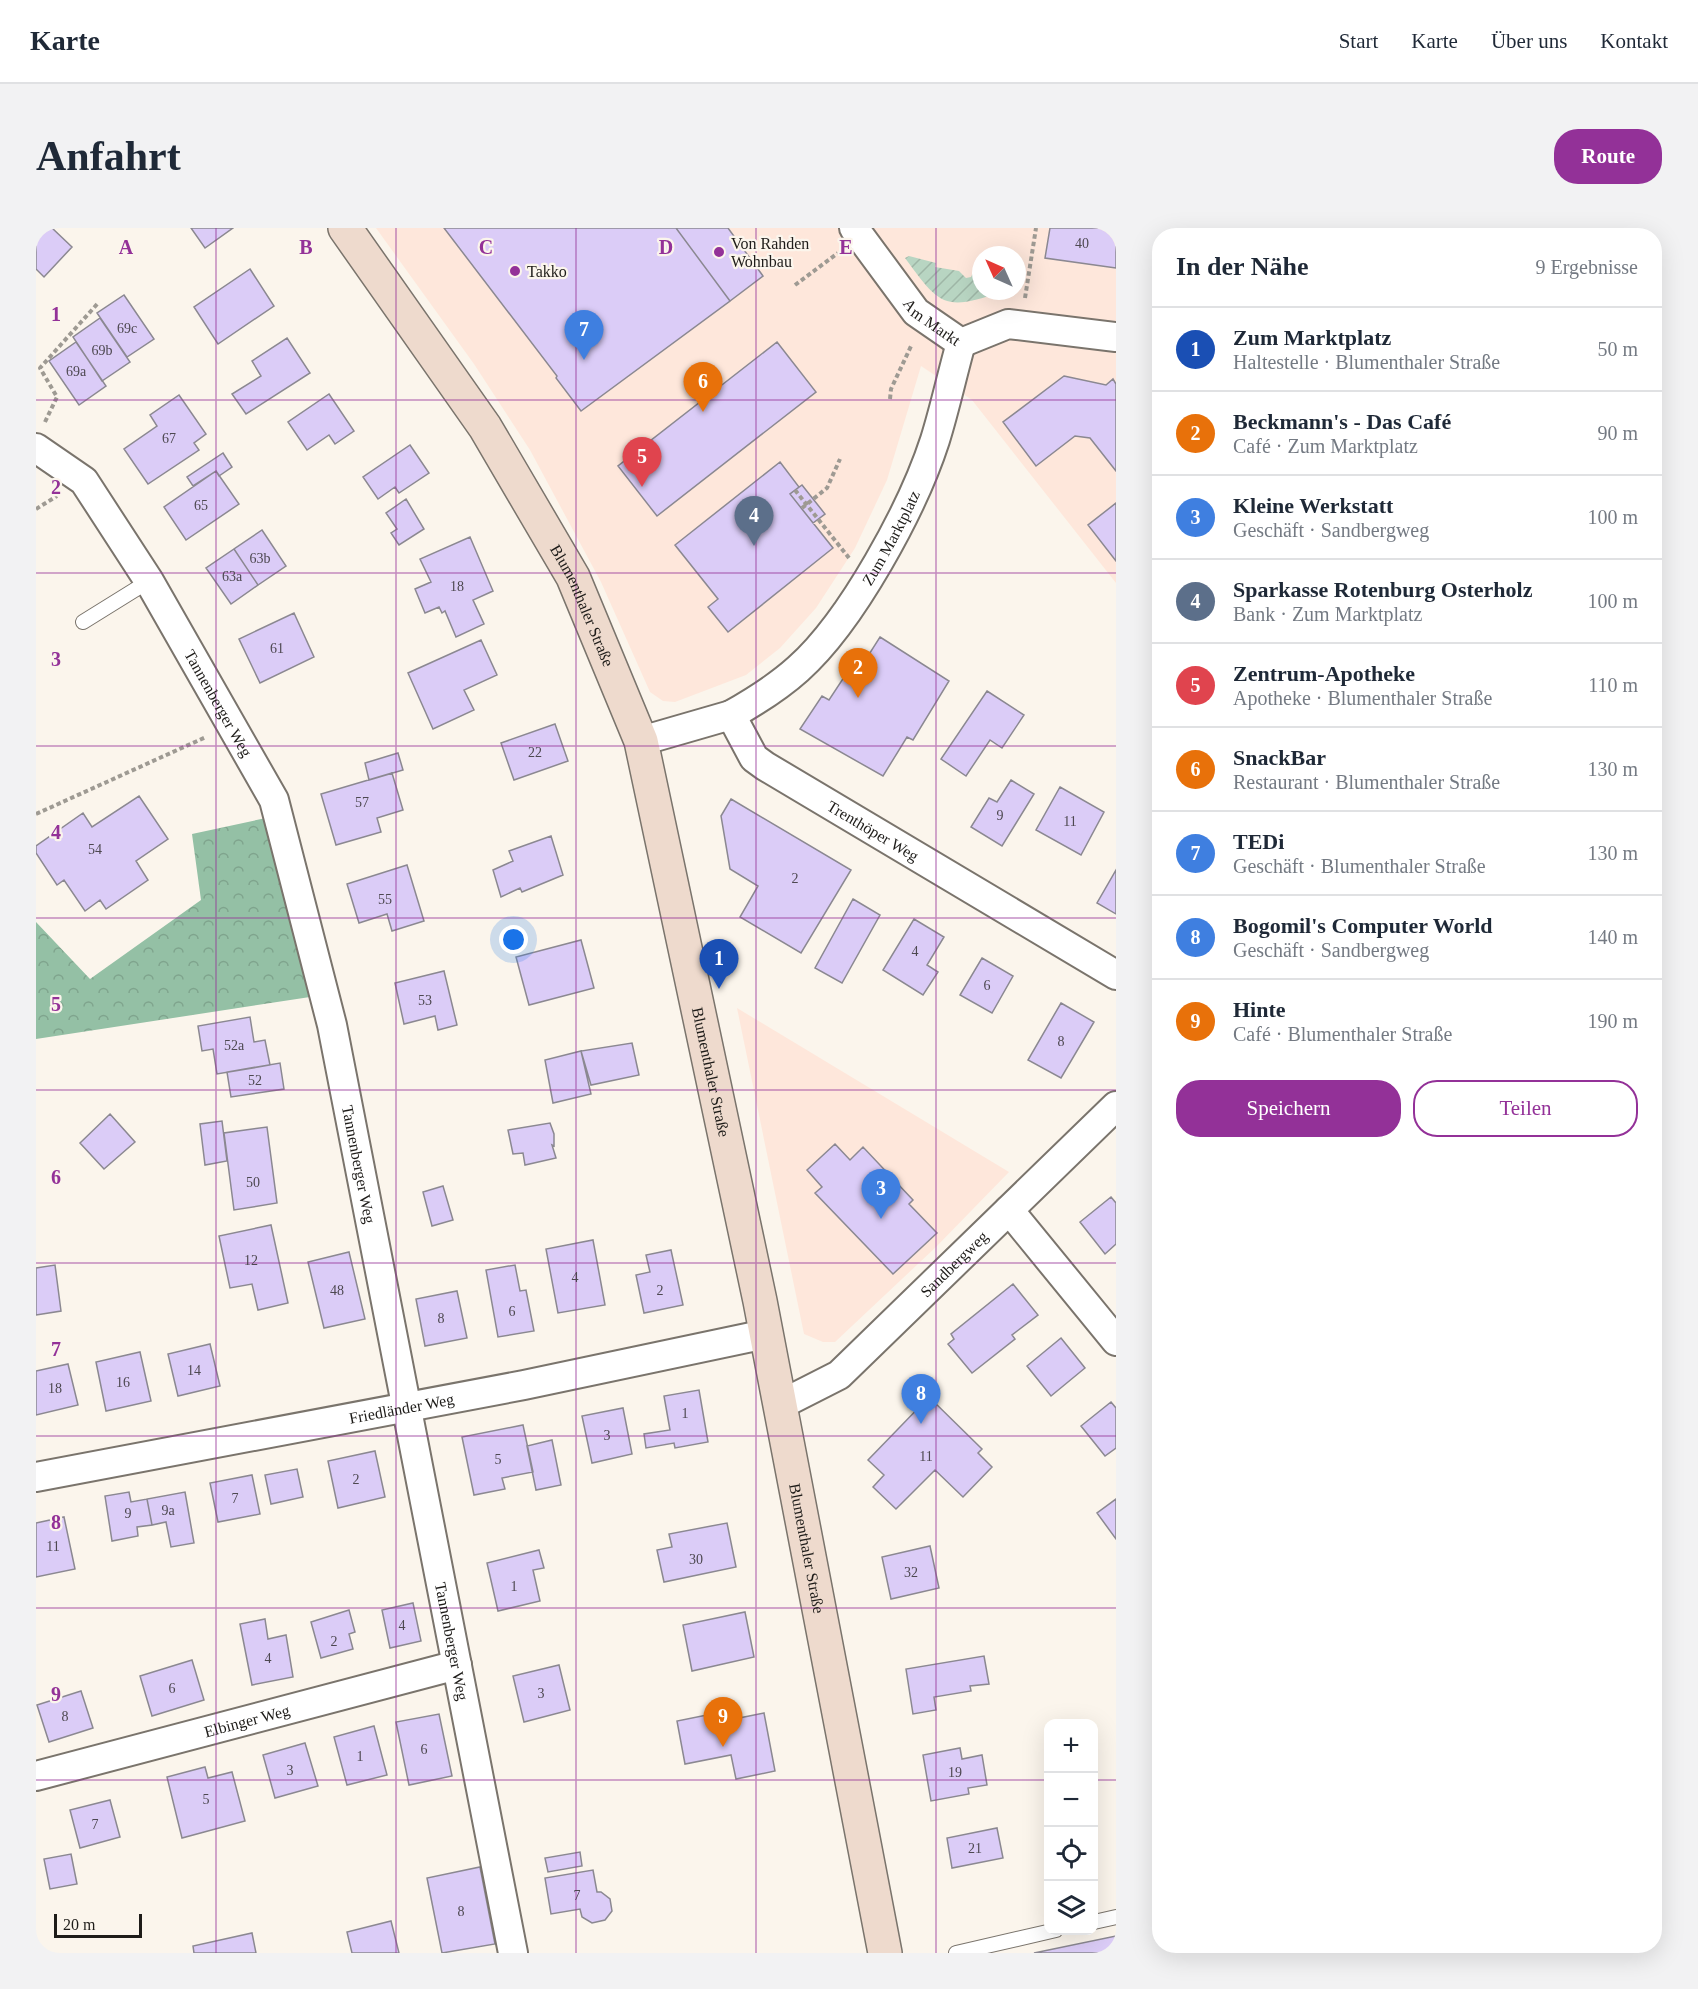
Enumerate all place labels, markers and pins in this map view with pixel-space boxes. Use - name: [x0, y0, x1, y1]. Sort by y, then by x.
- place label: Von Rahden Wohnbau: [731, 235, 809, 270]
- marker: Von Rahden Wohnbau: [712, 245, 726, 259]
- place label: Takko: [527, 263, 567, 280]
- marker: Takko: [508, 264, 522, 278]
- pin: 7: [564, 310, 604, 360]
- pin: 6: [684, 362, 722, 412]
- pin: 5: [622, 438, 662, 487]
- pin: 4: [734, 496, 774, 546]
- pin: 2: [838, 648, 878, 698]
- pin: 1: [700, 940, 738, 989]
- pin: 3: [862, 1170, 900, 1219]
- pin: 8: [902, 1374, 940, 1424]
- pin: 9: [704, 1698, 742, 1747]

